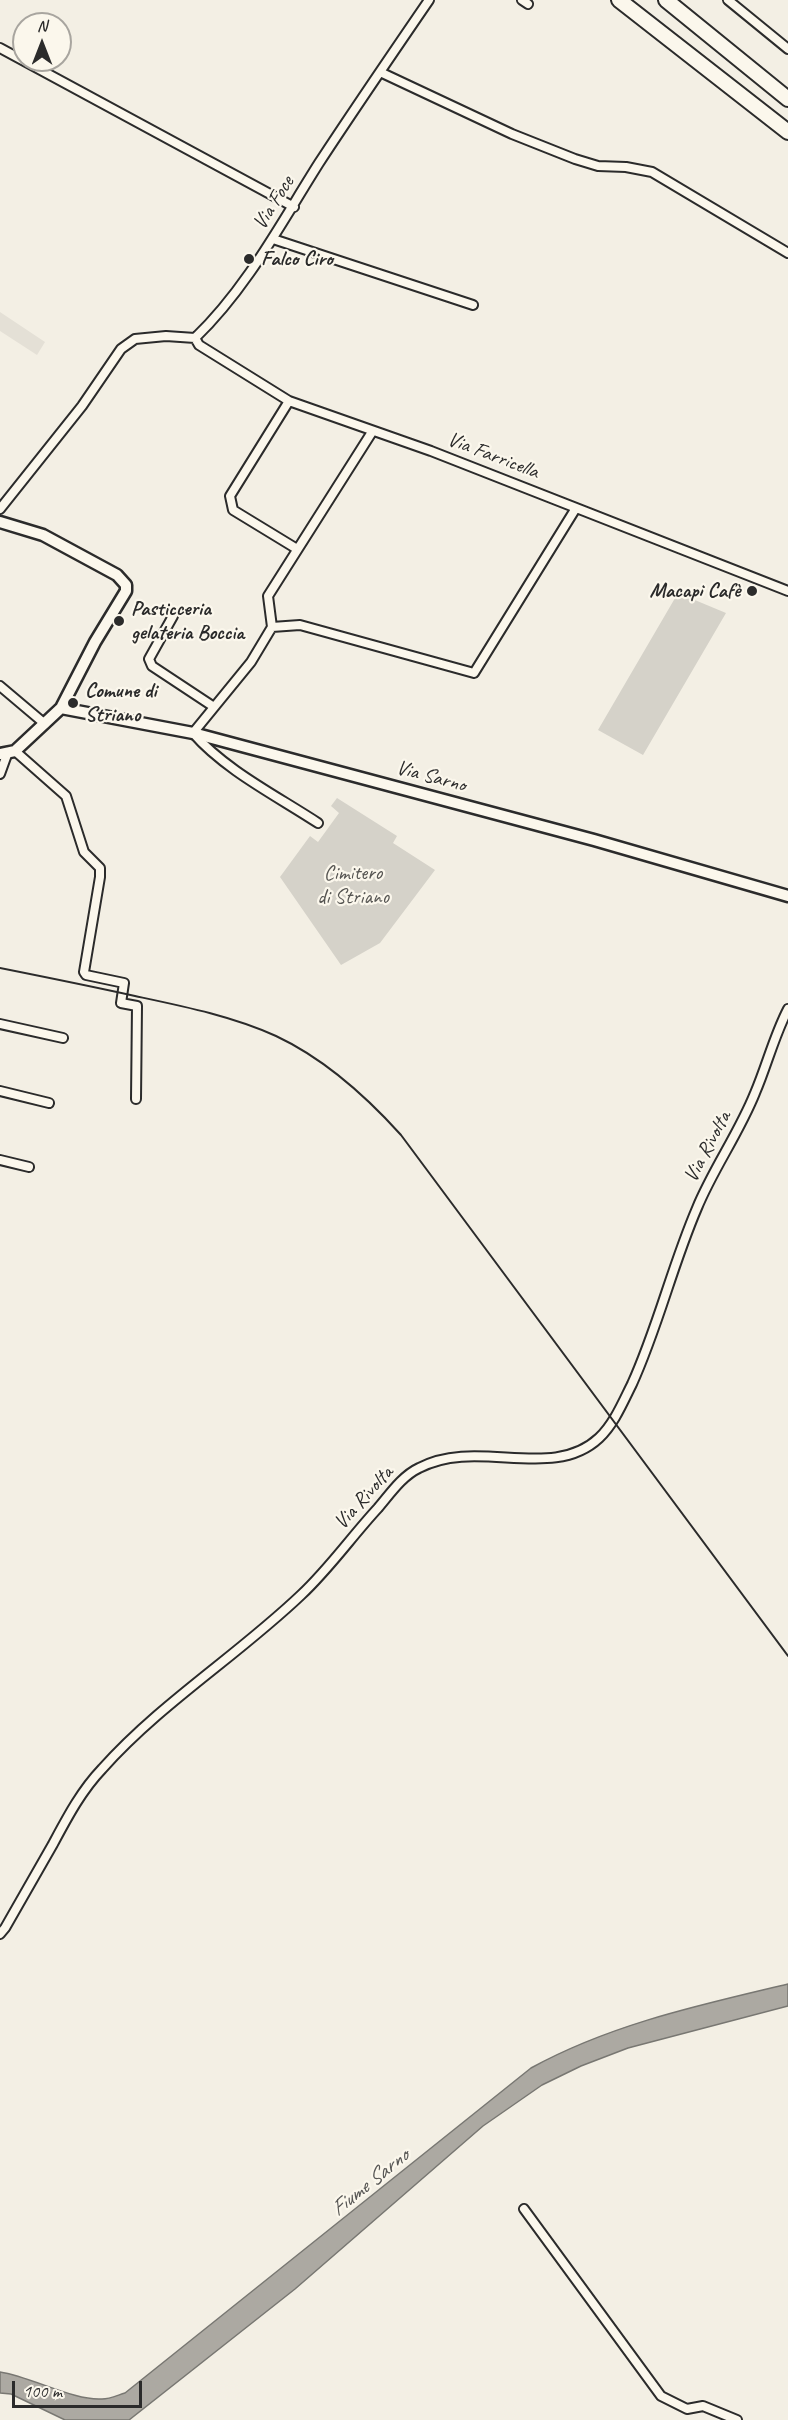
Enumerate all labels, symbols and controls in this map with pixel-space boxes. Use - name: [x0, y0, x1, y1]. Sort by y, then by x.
- north arrow: [12, 12, 72, 72]
- text: N: [37, 16, 47, 36]
- street label: Via Foce: [248, 172, 300, 234]
- place label: Falco Ciro: [261, 246, 333, 272]
- marker: Falco Ciro: [242, 252, 256, 266]
- street label: Via Farricella: [444, 427, 542, 485]
- place label: Macapi Cafè: [649, 578, 740, 604]
- marker: Macapi Cafè: [745, 584, 759, 598]
- place label: Pasticceria gelateria Boccia: [131, 596, 244, 646]
- marker: Pasticceria gelateria Boccia: [112, 614, 126, 628]
- place label: Comune di Striano: [85, 678, 157, 728]
- marker: Comune di Striano: [66, 696, 80, 710]
- street label: Via Sarno: [393, 756, 469, 798]
- park label: Cimitero di Striano: [317, 860, 389, 910]
- street label: Via Rivolta: [679, 1107, 737, 1187]
- street label: Via Rivolta: [329, 1461, 399, 1535]
- water label: Fiume Sarno: [326, 2144, 414, 2222]
- scale bar: [15, 2369, 146, 2407]
- text: 100 m: [23, 2380, 62, 2402]

